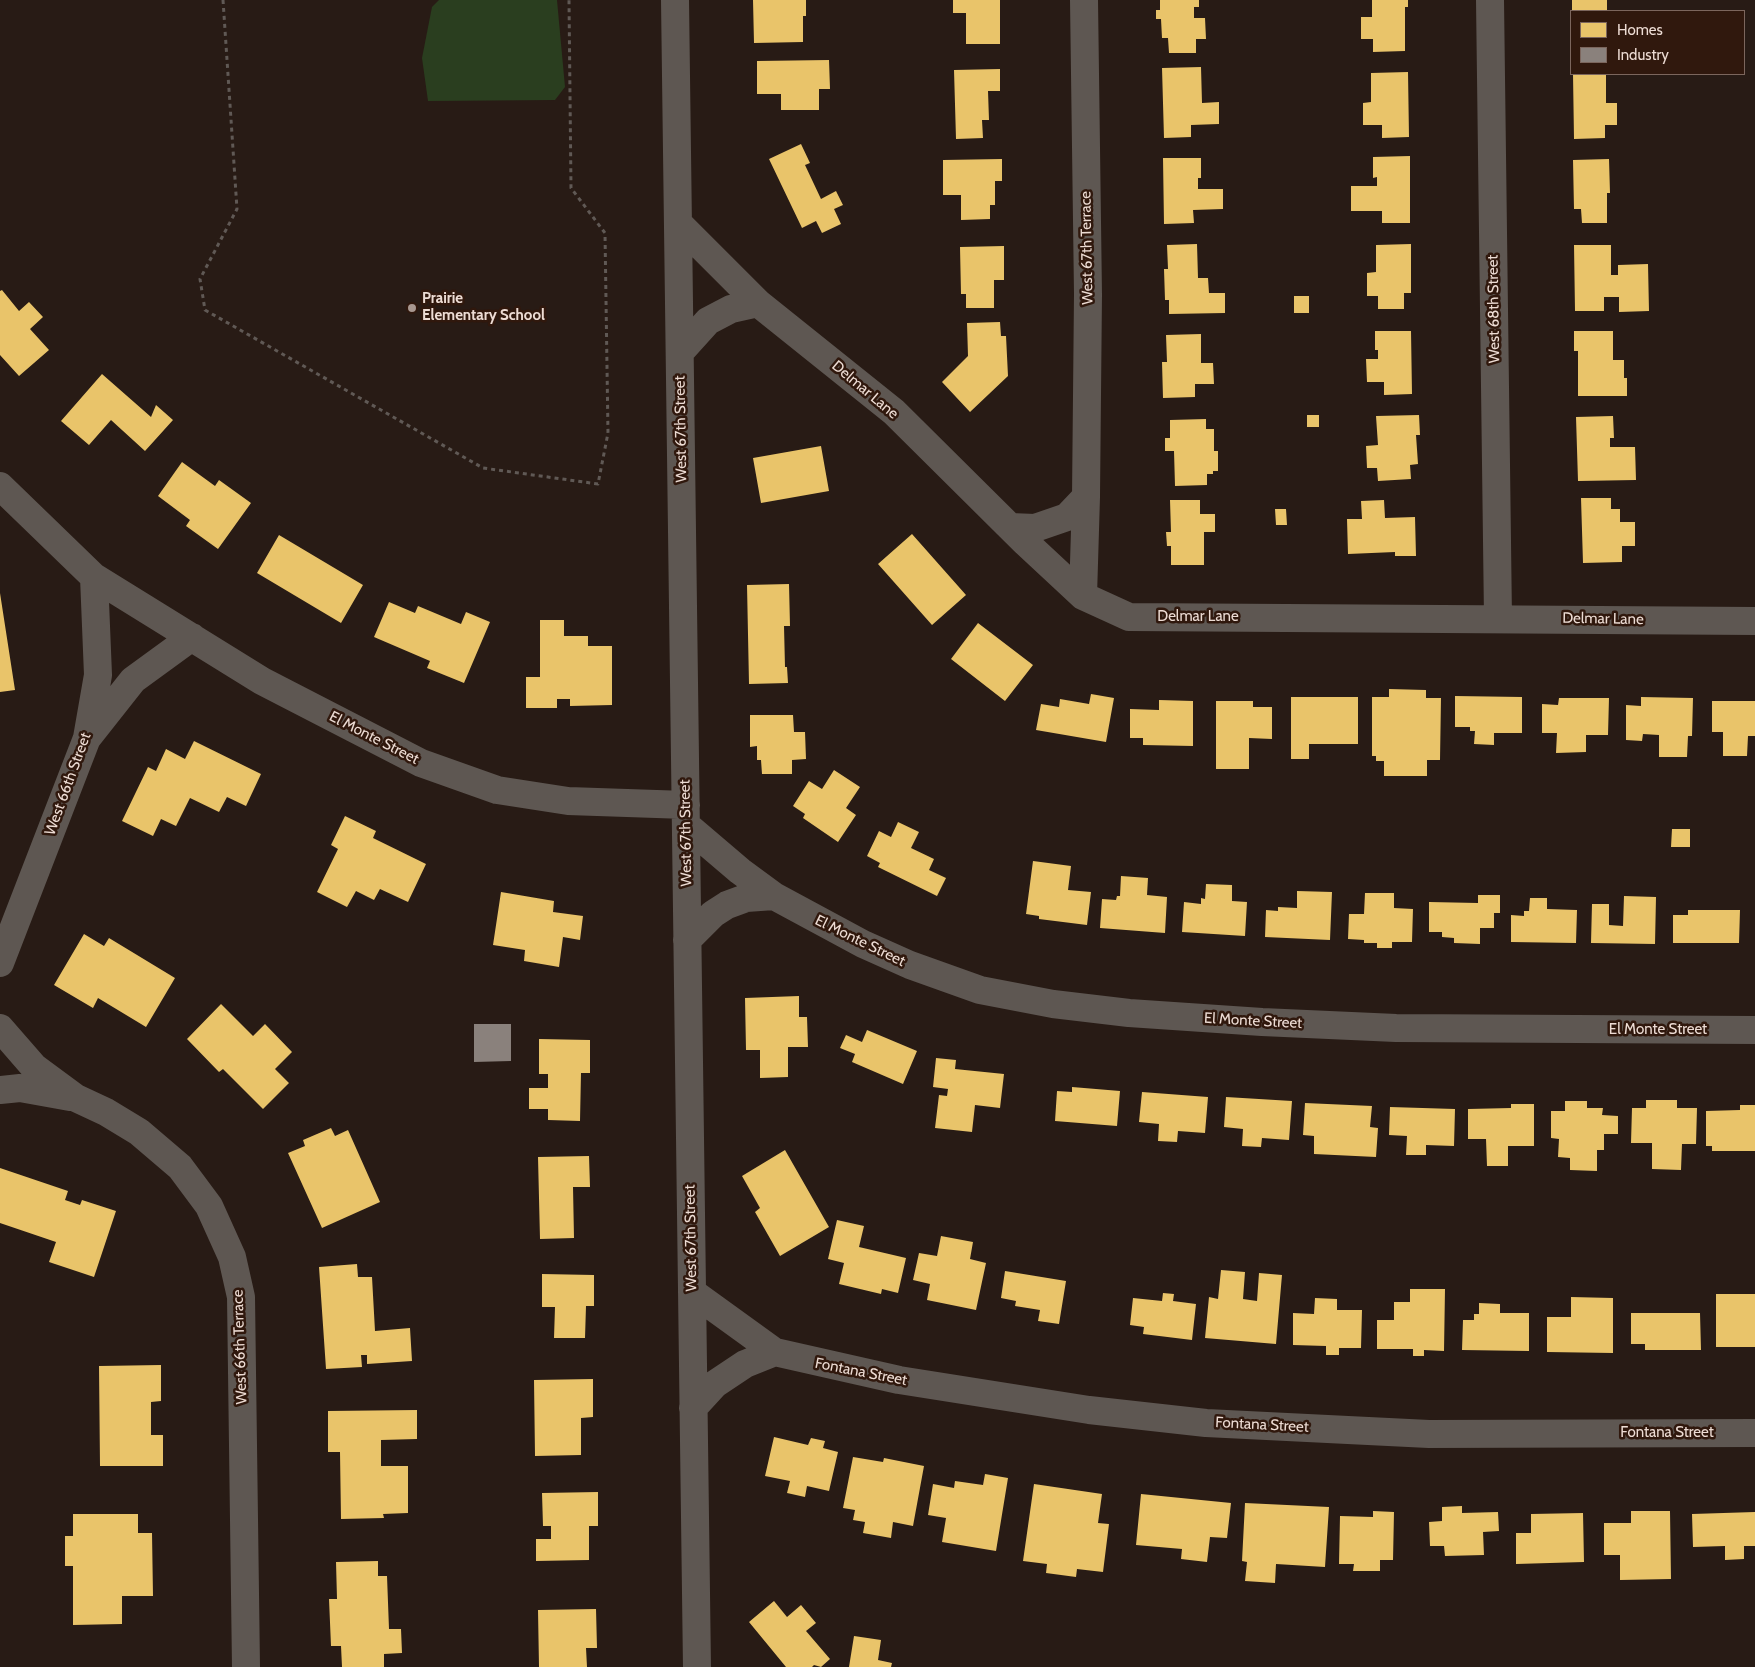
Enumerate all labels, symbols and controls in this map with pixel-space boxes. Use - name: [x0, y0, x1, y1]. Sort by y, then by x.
- legend: [1570, 10, 1745, 75]
- text: Homes: [1617, 21, 1663, 39]
- text: Industry: [1617, 46, 1669, 64]
- street label: West 67th Terrace: [1077, 191, 1097, 305]
- street label: West 68th Street: [1484, 255, 1504, 363]
- place label: Prairie Elementary School: [422, 290, 545, 325]
- marker: Prairie Elementary School: [406, 302, 418, 314]
- street label: Delmar Lane: [828, 357, 902, 423]
- street label: West 67th Street: [671, 375, 691, 483]
- street label: Delmar Lane: [1157, 608, 1239, 626]
- street label: Delmar Lane: [1562, 609, 1644, 629]
- street label: El Monte Street: [326, 708, 422, 768]
- street label: West 66th Street: [41, 730, 95, 838]
- street label: West 67th Street: [676, 779, 696, 887]
- street label: El Monte Street: [812, 911, 908, 971]
- street label: El Monte Street: [1203, 1009, 1303, 1033]
- street label: El Monte Street: [1609, 1021, 1707, 1039]
- street label: West 67th Street: [681, 1184, 701, 1292]
- street label: West 66th Terrace: [229, 1289, 251, 1405]
- street label: Fontana Street: [813, 1354, 909, 1390]
- street label: Fontana Street: [1215, 1414, 1309, 1436]
- street label: Fontana Street: [1620, 1424, 1714, 1442]

